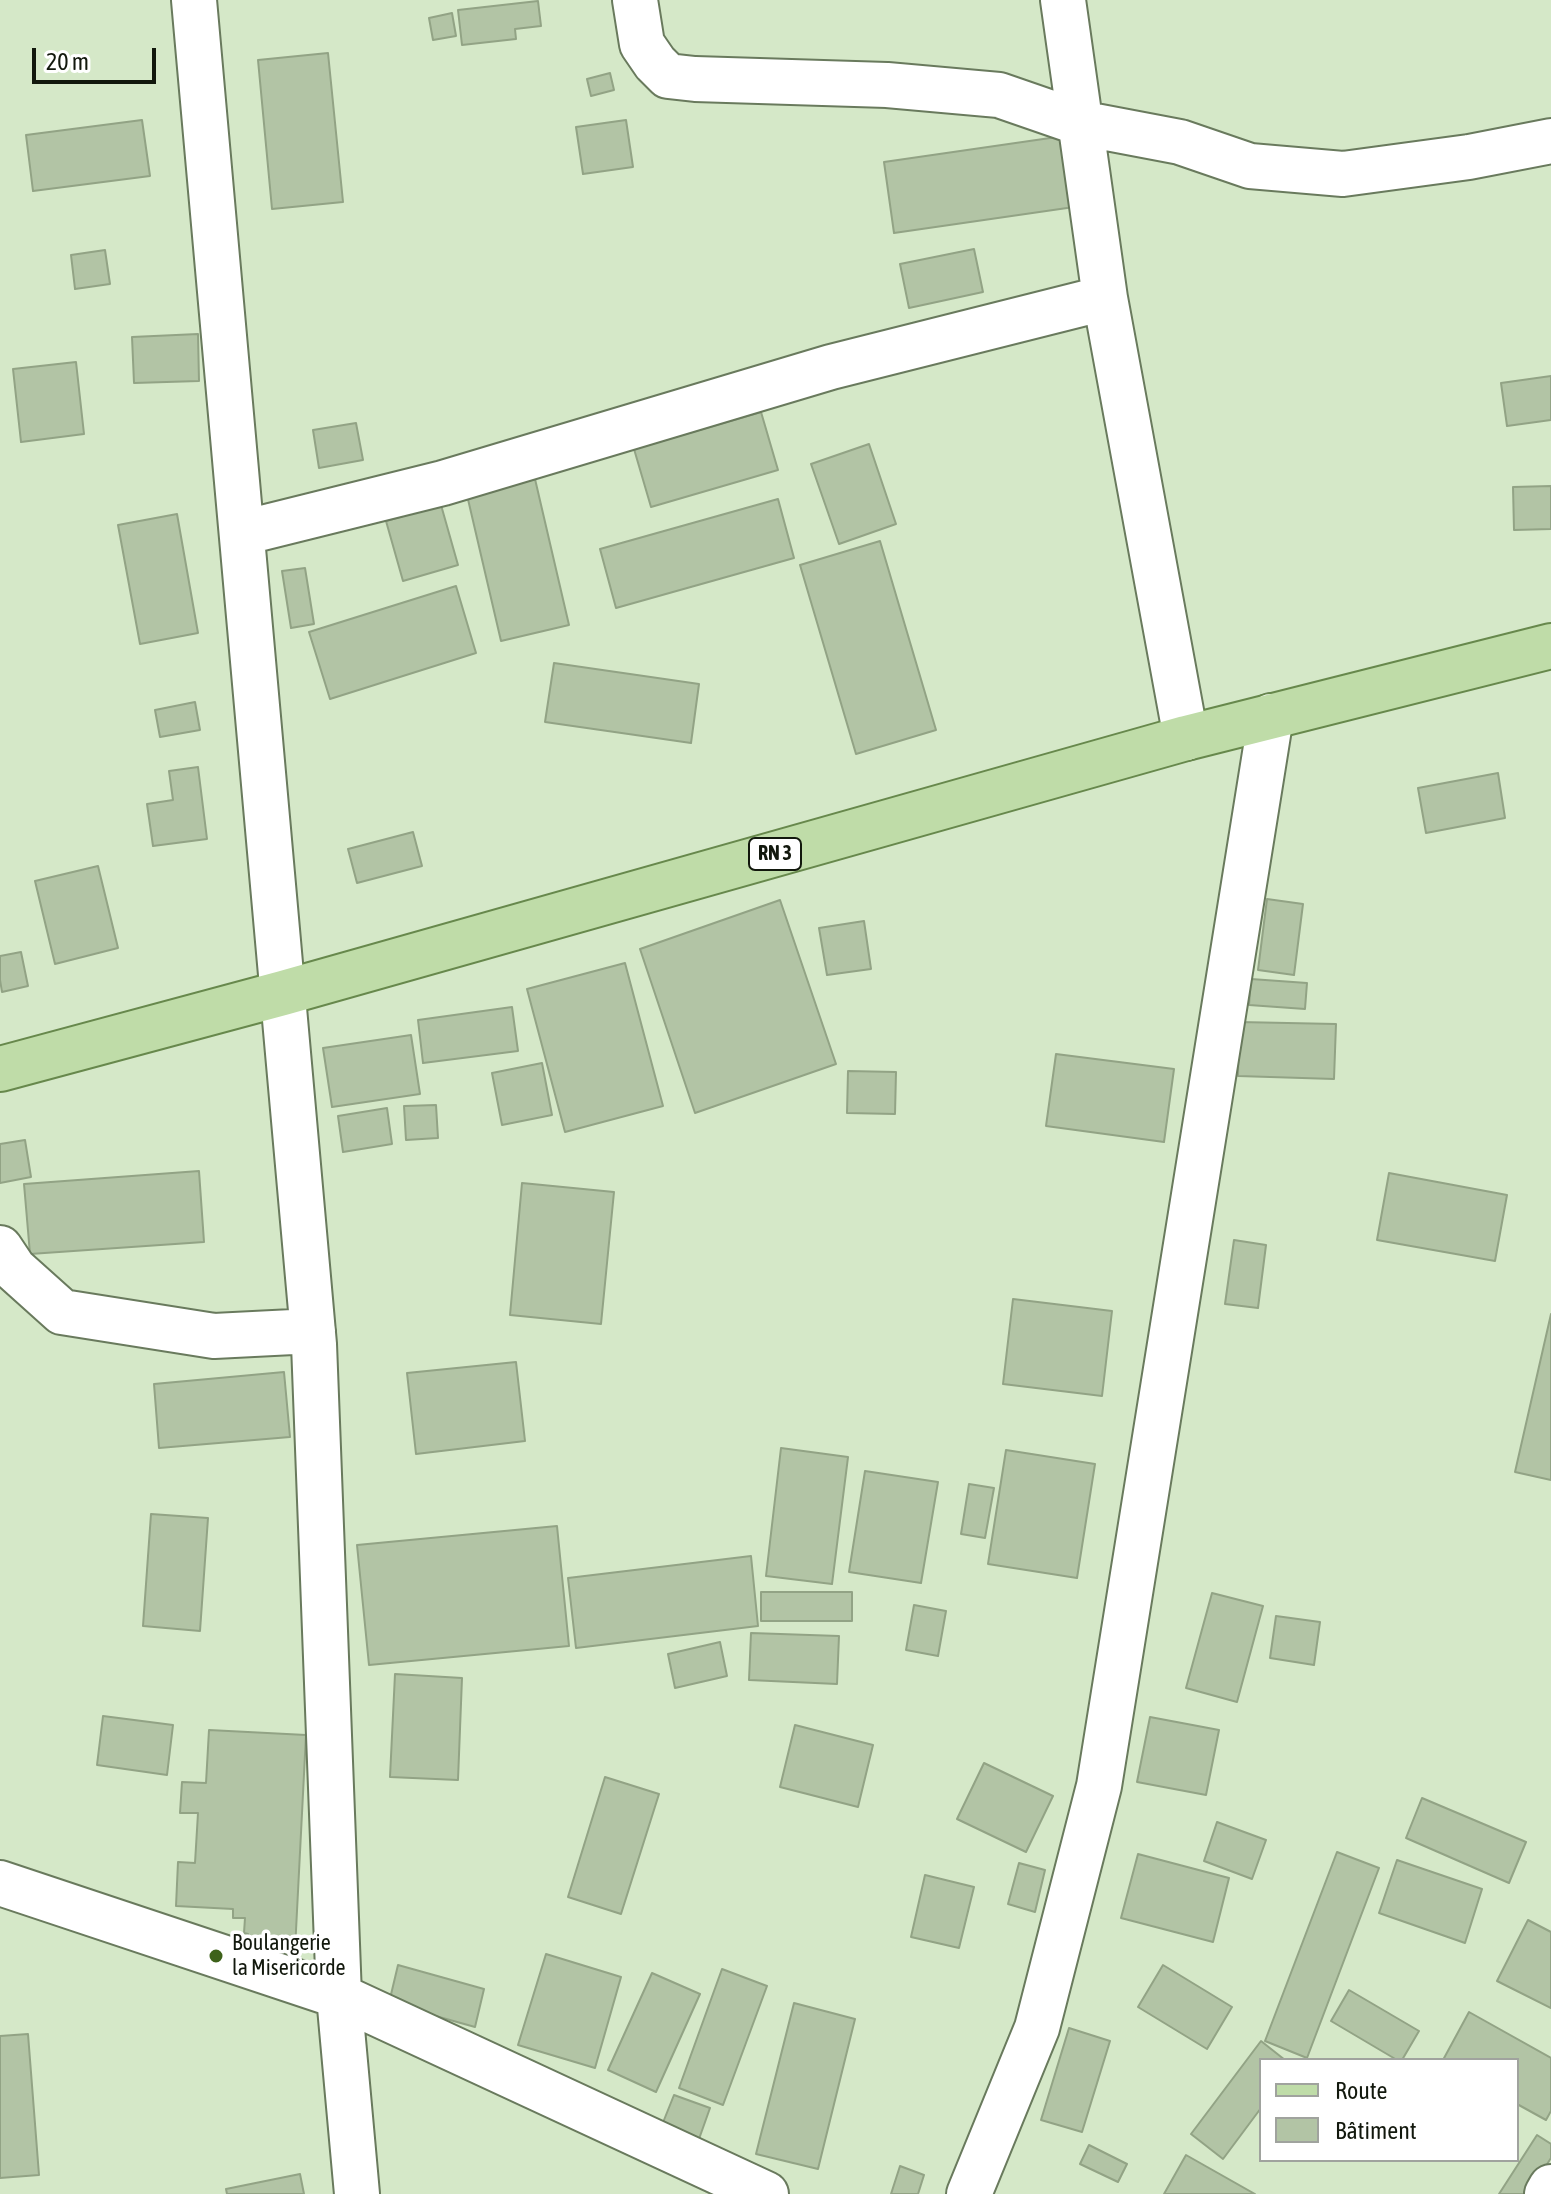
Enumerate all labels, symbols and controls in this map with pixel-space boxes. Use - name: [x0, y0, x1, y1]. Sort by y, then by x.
- scale bar: [36, 32, 160, 82]
- text: 20 m: [46, 48, 89, 75]
- road number: RN 3: [749, 838, 801, 870]
- place label: Boulangerie la Misericorde: [232, 1930, 346, 1982]
- marker: Boulangerie la Misericorde: [207, 1947, 225, 1965]
- legend: [1259, 2058, 1519, 2162]
- text: Route: [1335, 2077, 1387, 2104]
- text: Bâtiment: [1335, 2117, 1417, 2144]

